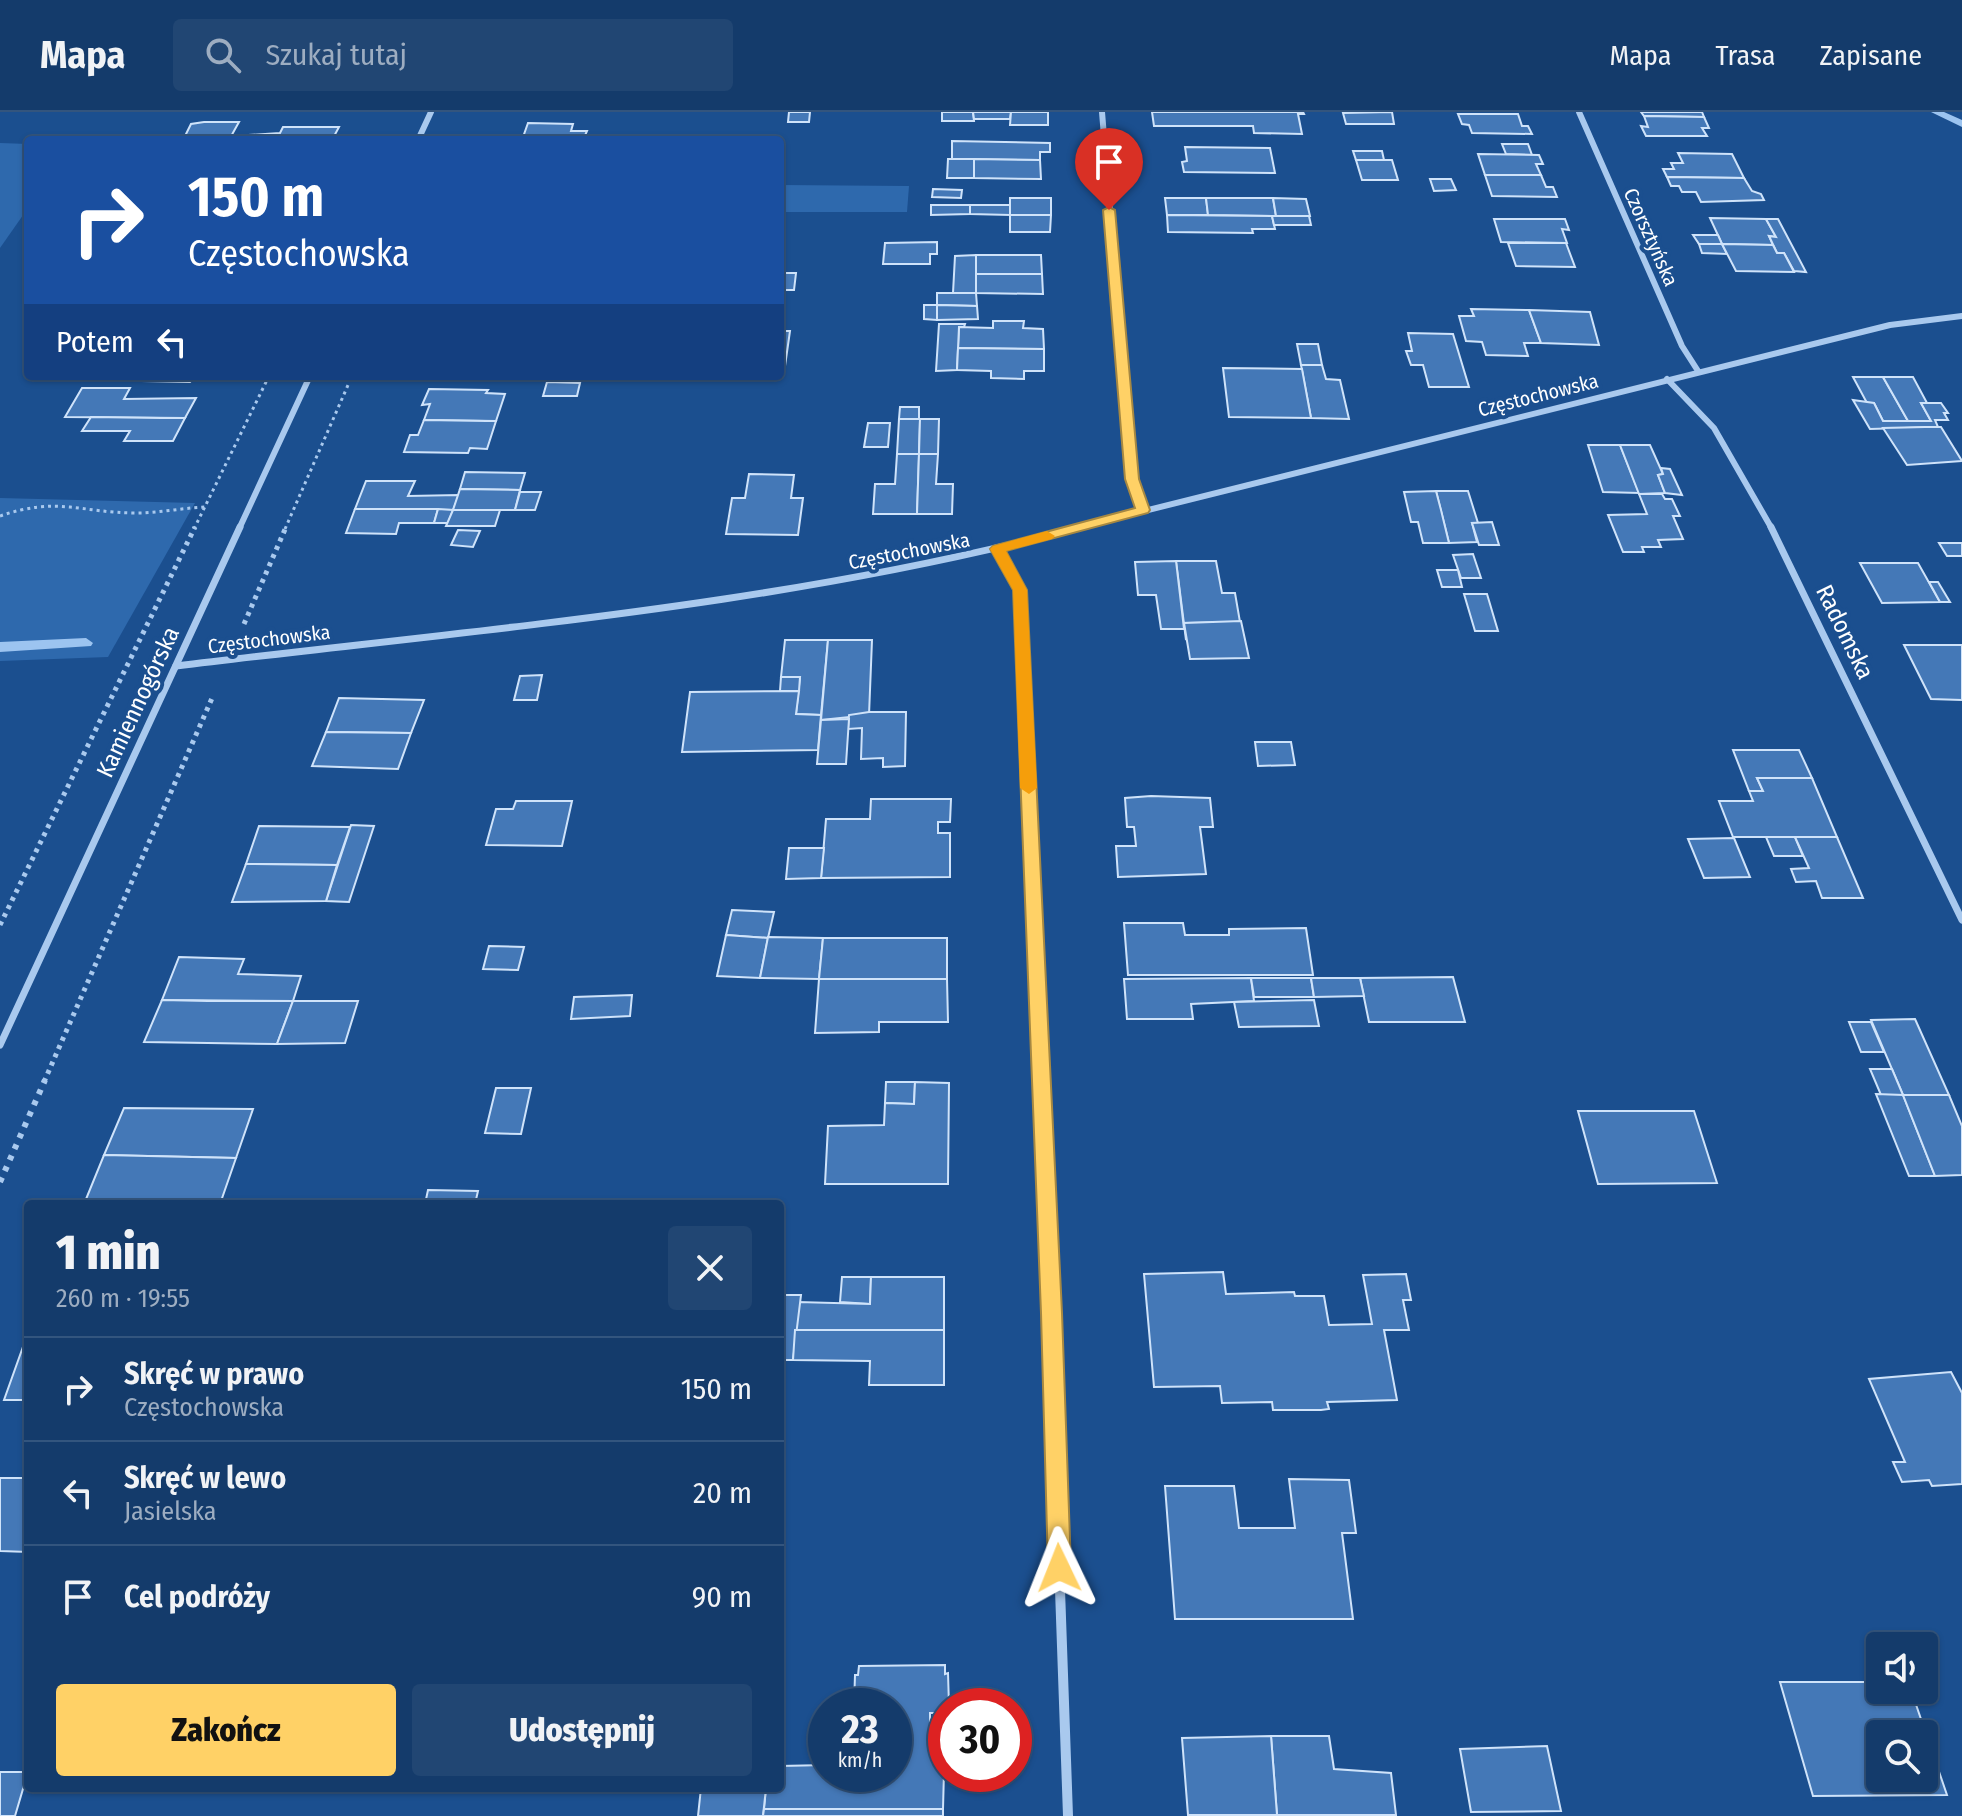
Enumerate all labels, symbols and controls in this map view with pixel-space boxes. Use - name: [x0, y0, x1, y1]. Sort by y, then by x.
- search box: [173, 19, 733, 91]
- text: Mapa: [40, 32, 125, 78]
- icon: search: [201, 33, 245, 77]
- text: Szukaj tutaj: [265, 37, 407, 73]
- text: Mapa: [1609, 39, 1671, 72]
- text: Trasa: [1715, 39, 1775, 72]
- text: Zapisane: [1819, 39, 1922, 72]
- pin: [1075, 128, 1143, 210]
- icon: arrive: [1087, 140, 1131, 184]
- text: 150 m: [188, 164, 324, 231]
- icon: right: [56, 168, 160, 272]
- street label: Czorsztyńska: [1619, 184, 1683, 290]
- text: Częstochowska: [188, 232, 410, 276]
- icon: left: [150, 320, 194, 364]
- text: Potem: [56, 324, 134, 360]
- street label: Częstochowska: [1475, 368, 1601, 422]
- street label: Częstochowska: [846, 527, 972, 575]
- street label: Radomska: [1810, 580, 1880, 684]
- street label: Częstochowska: [206, 620, 332, 658]
- street label: Kamiennogórska: [91, 622, 185, 782]
- text: 1 min: [56, 1224, 160, 1282]
- button: close: [668, 1226, 752, 1310]
- text: 260 m · 19:55: [56, 1283, 190, 1314]
- text: Skręć w prawo: [124, 1356, 304, 1392]
- icon: right: [56, 1367, 100, 1411]
- text: 150 m: [681, 1371, 752, 1407]
- text: Częstochowska: [124, 1392, 284, 1423]
- text: Skręć w lewo: [124, 1460, 286, 1496]
- icon: left: [56, 1471, 100, 1515]
- text: 20 m: [693, 1475, 752, 1511]
- text: Jasielska: [124, 1496, 217, 1527]
- position arrow: [1017, 1526, 1101, 1610]
- icon: arrive: [56, 1575, 100, 1619]
- text: Cel podróży: [124, 1579, 270, 1615]
- text: 90 m: [692, 1579, 752, 1615]
- map controls: [1866, 1632, 1938, 1792]
- button: sound: [1866, 1632, 1938, 1704]
- button: Zakończ: [56, 1684, 396, 1776]
- button: Udostępnij: [412, 1684, 752, 1776]
- speed limit sign: 30: [928, 1688, 1032, 1792]
- text: 23: [841, 1706, 879, 1754]
- button: search: [1866, 1720, 1938, 1792]
- text: km/h: [838, 1748, 882, 1772]

